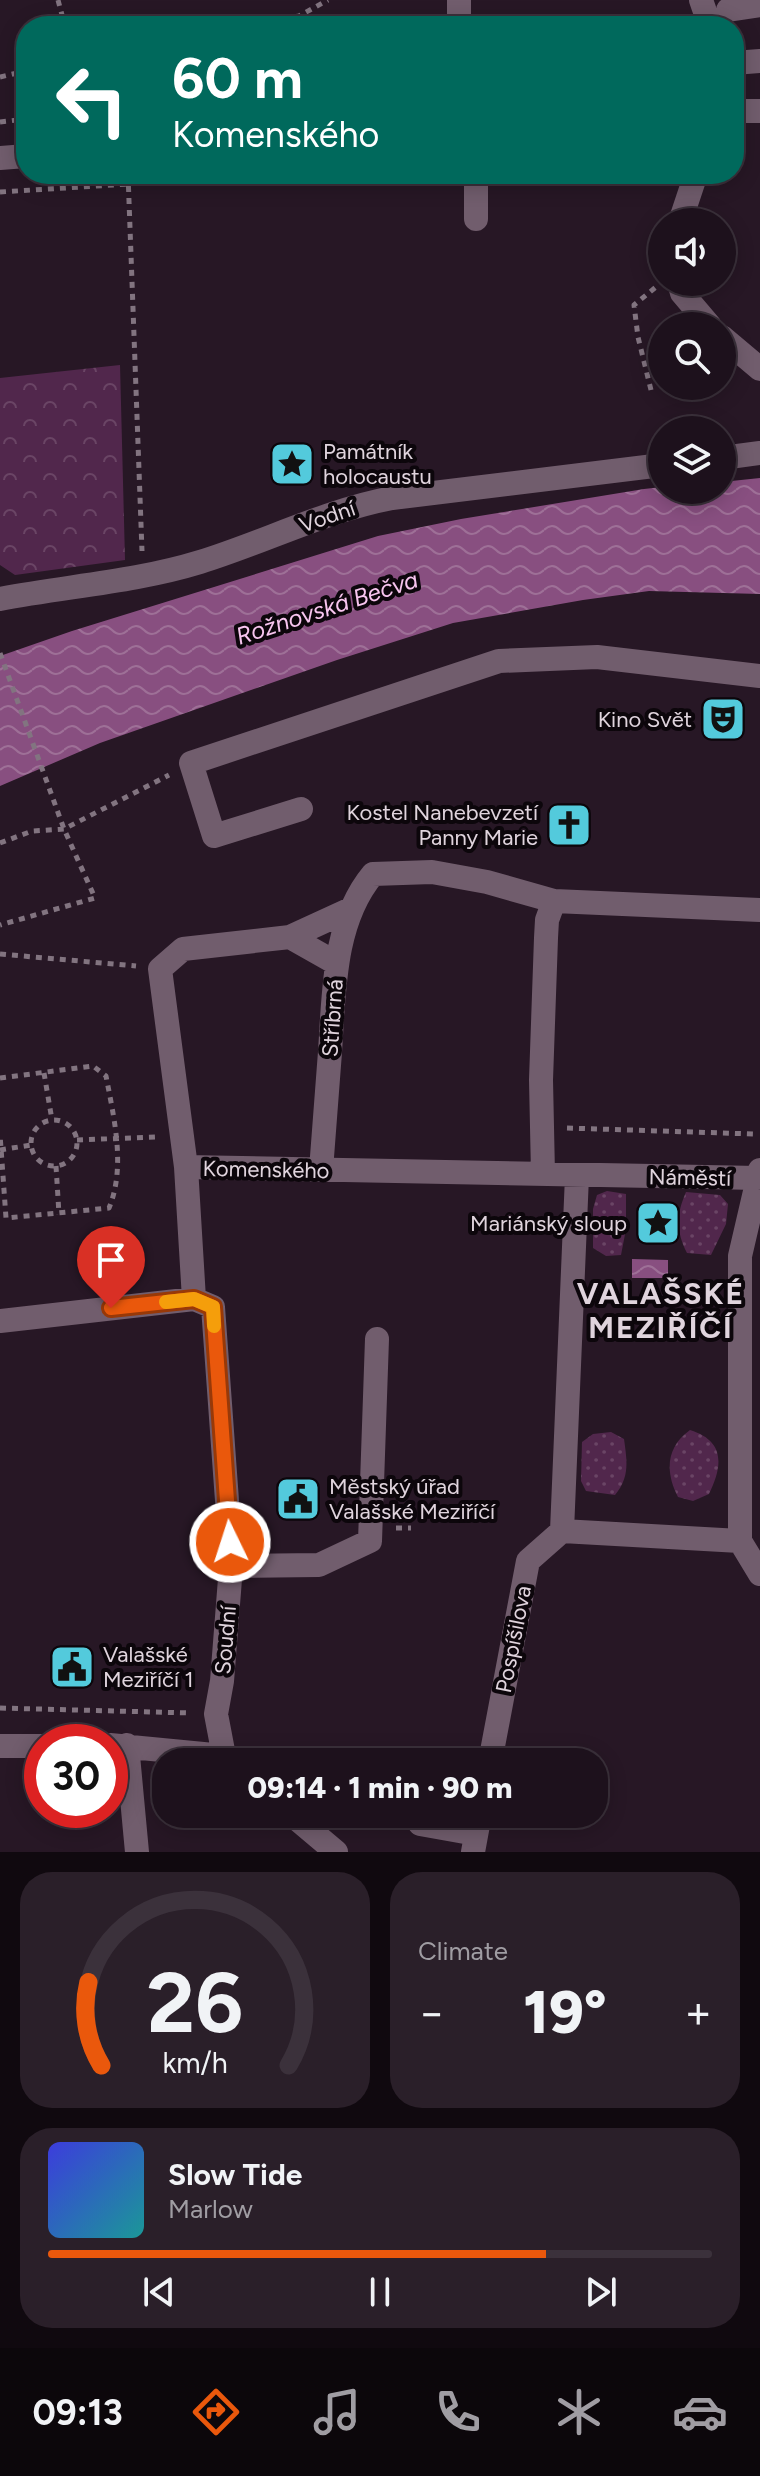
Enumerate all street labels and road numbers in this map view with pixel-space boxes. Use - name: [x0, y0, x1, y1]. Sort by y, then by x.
- street label: Vodní: [296, 494, 360, 539]
- street label: Stříbrná: [316, 978, 349, 1058]
- street label: Komenského: [202, 1155, 330, 1184]
- street label: Náměstí: [648, 1163, 732, 1192]
- street label: Pospíšilova: [490, 1583, 537, 1695]
- street label: Soudní: [209, 1604, 242, 1676]

